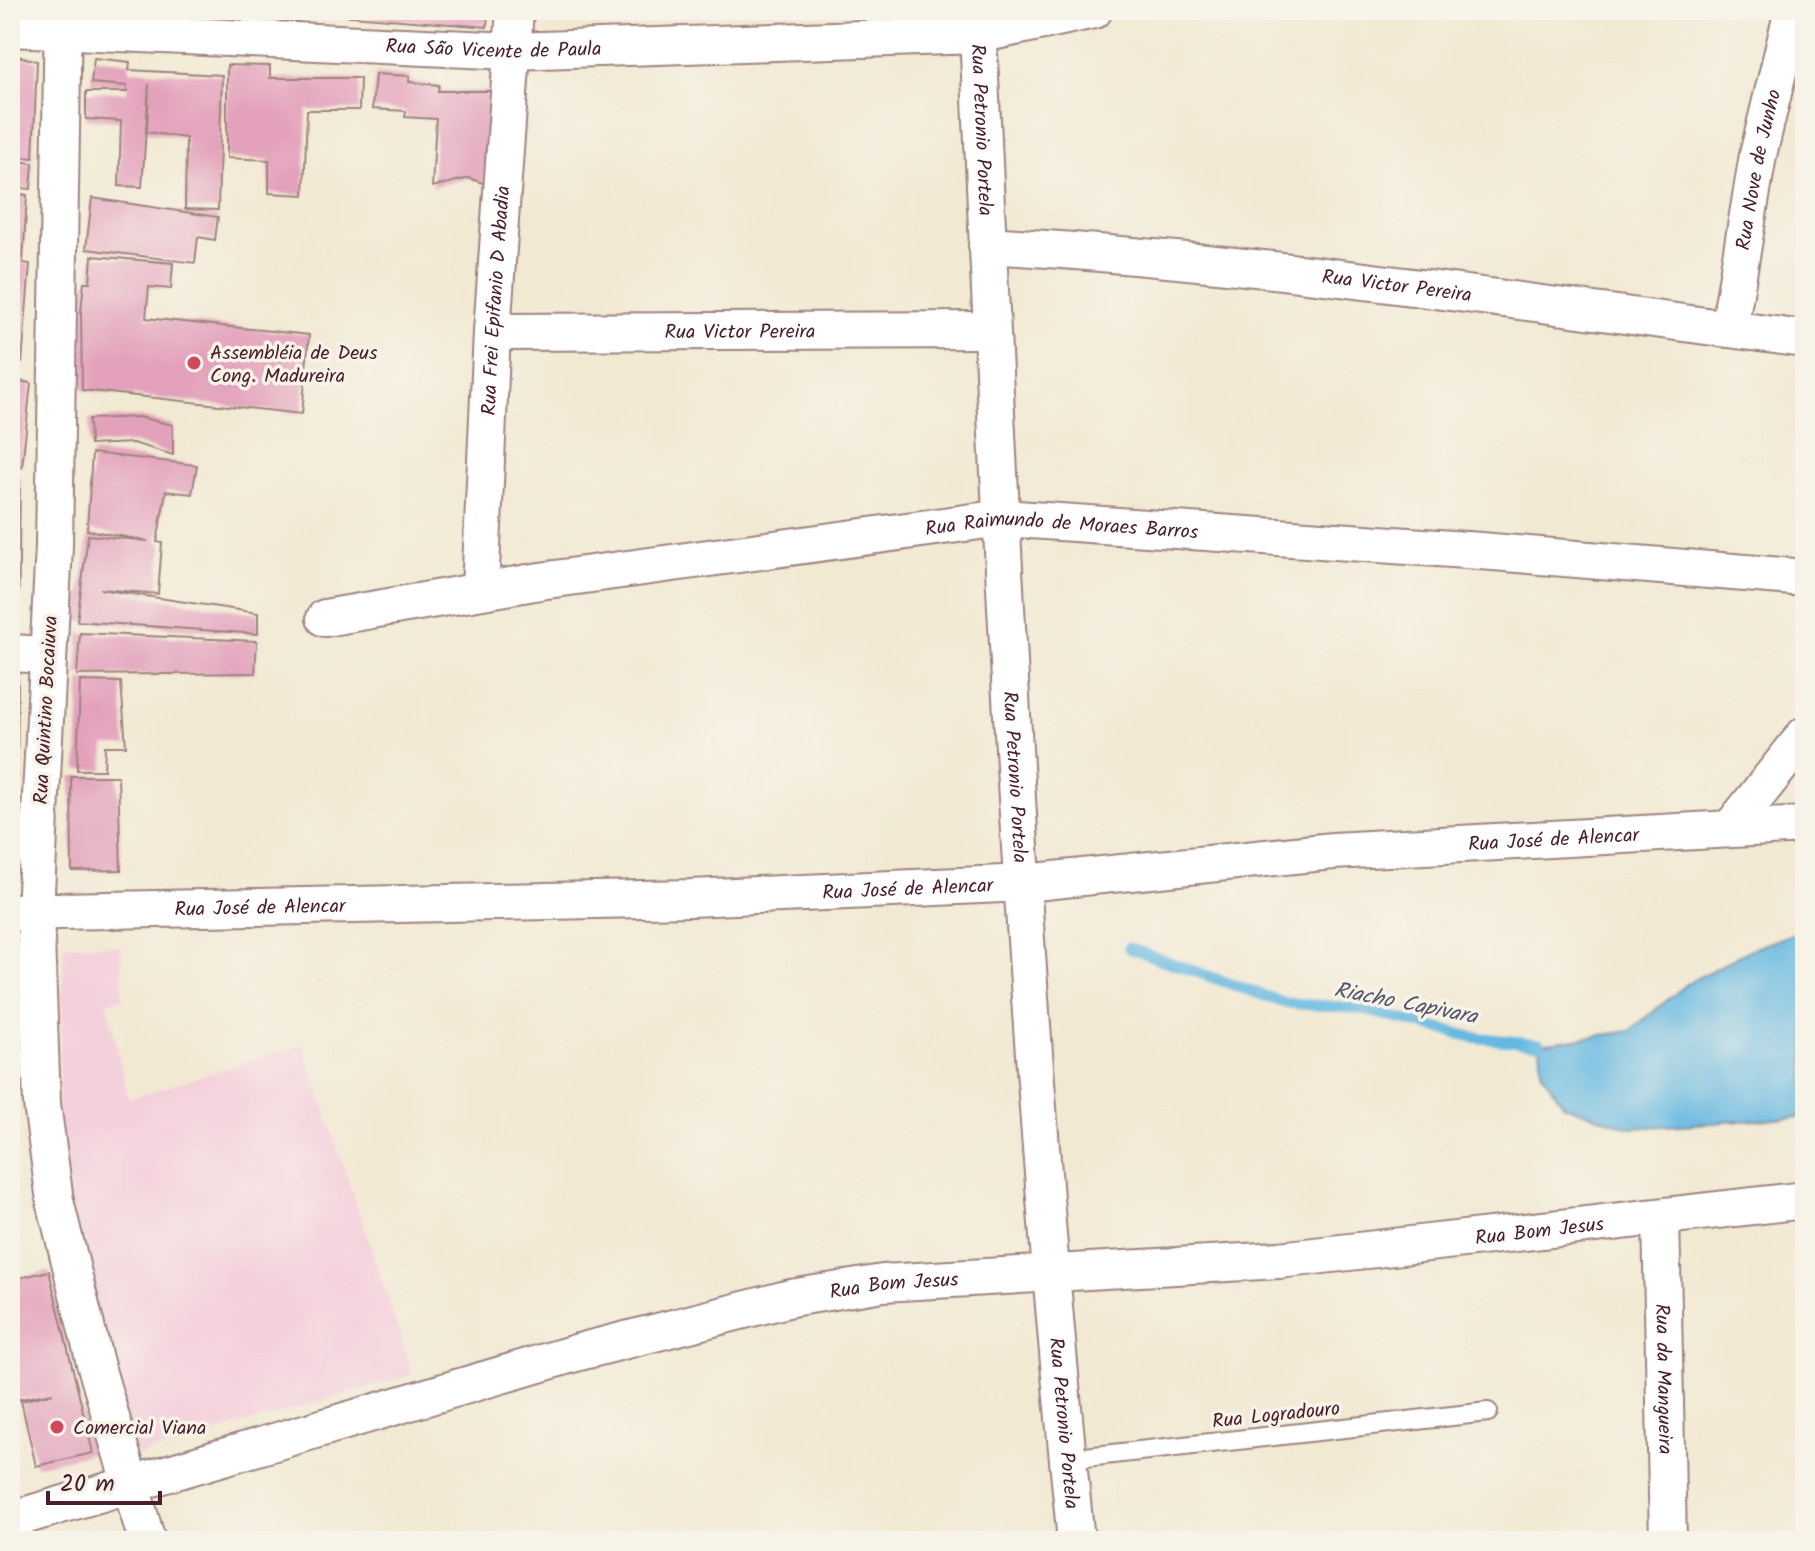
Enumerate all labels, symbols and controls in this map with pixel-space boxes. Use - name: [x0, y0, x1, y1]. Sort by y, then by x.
- street label: Rua São Vicente de Paula: [385, 31, 602, 69]
- street label: Rua Petronio Portela: [961, 43, 1000, 217]
- street label: Rua Nove de Junho: [1728, 86, 1791, 253]
- street label: Rua Frei Epifanio D Abadia: [474, 185, 520, 416]
- street label: Rua Victor Pereira: [1320, 262, 1474, 312]
- street label: Rua Victor Pereira: [665, 317, 815, 349]
- place label: Assembléia de Deus Cong. Madureira: [210, 338, 378, 393]
- marker: Assembléia de Deus Cong. Madureira: [185, 354, 203, 372]
- street label: Rua Raimundo de Moraes Barros: [923, 504, 1200, 550]
- street label: Rua Quintino Bocaiuva: [26, 615, 68, 805]
- street label: Rua Petronio Portela: [993, 690, 1035, 864]
- street label: Rua José de Alencar: [1467, 820, 1641, 862]
- street label: Rua José de Alencar: [822, 870, 995, 910]
- street label: Rua José de Alencar: [174, 891, 347, 927]
- water label: Riacho Capivara: [1331, 973, 1482, 1036]
- street label: Rua Bom Jesus: [1473, 1209, 1606, 1256]
- street label: Rua Bom Jesus: [827, 1265, 960, 1309]
- street label: Rua da Mangueira: [1645, 1303, 1680, 1455]
- street label: Rua Petronio Portela: [1039, 1336, 1087, 1511]
- street label: Rua Logradouro: [1211, 1393, 1342, 1439]
- place label: Comercial Viana: [73, 1413, 206, 1445]
- marker: Comercial Viana: [48, 1418, 66, 1436]
- scale bar: [48, 1455, 160, 1505]
- text: 20 m: [60, 1465, 115, 1504]

